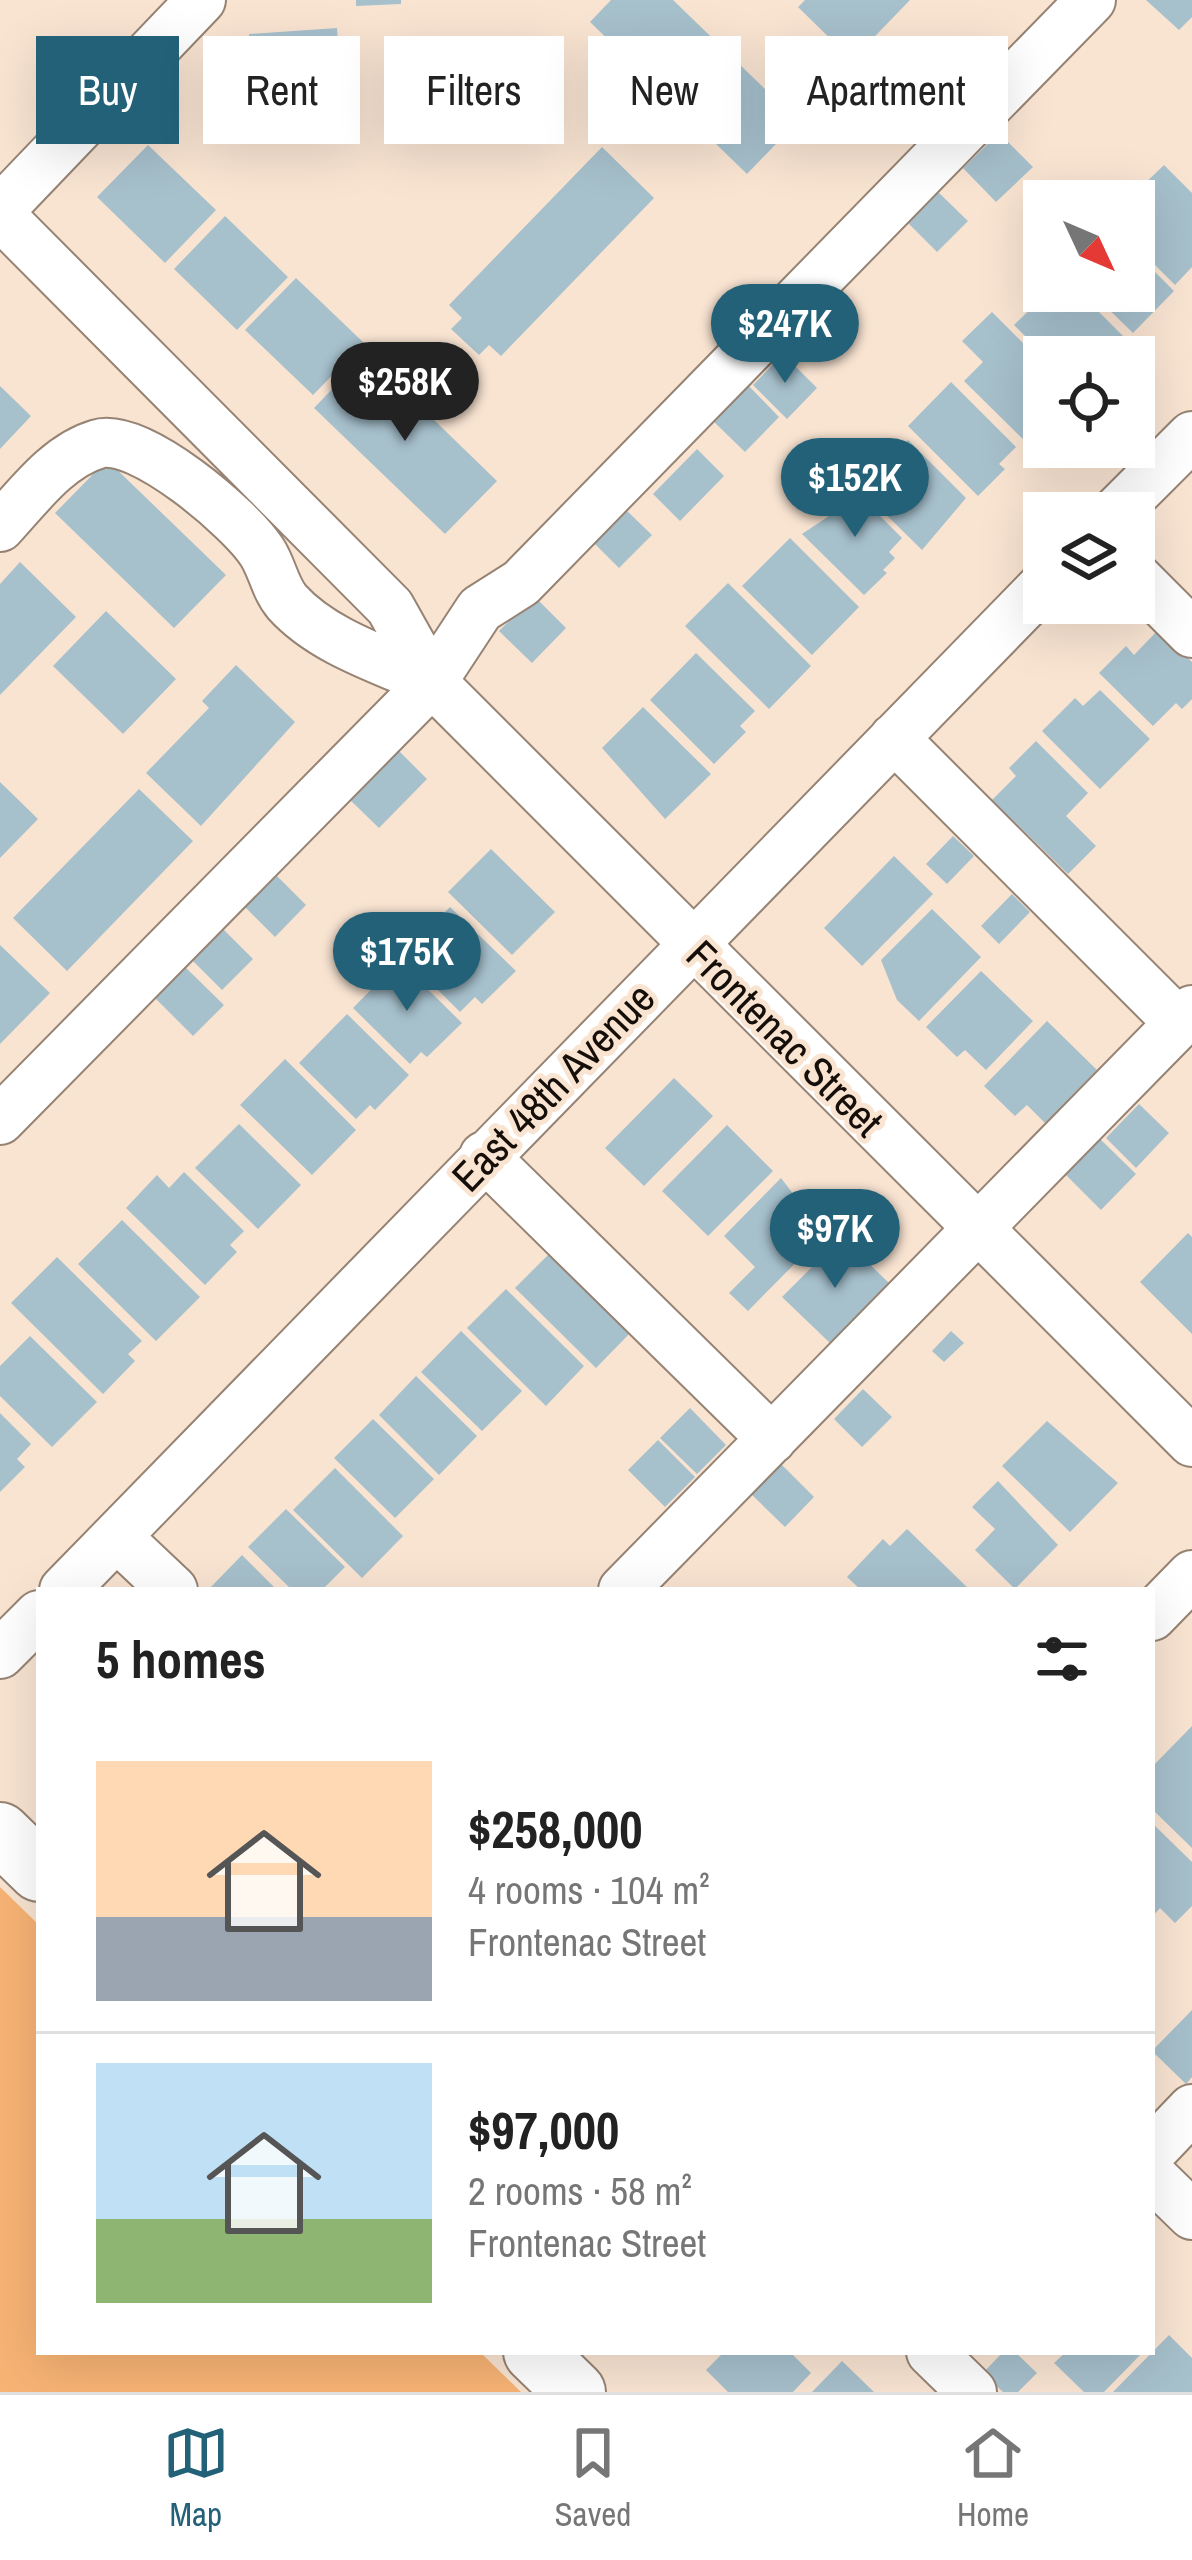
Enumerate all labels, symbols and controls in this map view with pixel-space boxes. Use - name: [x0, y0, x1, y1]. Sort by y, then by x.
- chip: Buy: [36, 36, 179, 144]
- chip: Rent: [203, 36, 360, 144]
- chip: Filters: [384, 36, 564, 144]
- chip: New: [588, 36, 741, 144]
- chip: Apartment: [765, 36, 1008, 144]
- north arrow: [1023, 180, 1155, 312]
- map controls: [1023, 180, 1155, 624]
- pin: $247K: [701, 284, 869, 386]
- text: $247K: [738, 297, 832, 349]
- button: locate: [1023, 336, 1155, 468]
- pin: $258K: [321, 342, 489, 444]
- text: $258K: [358, 355, 452, 407]
- pin: $152K: [771, 438, 939, 540]
- text: $152K: [808, 451, 902, 503]
- button: layers: [1023, 492, 1155, 624]
- pin: $175K: [323, 912, 491, 1014]
- text: $175K: [360, 925, 454, 977]
- street label: Frontenac Street: [674, 927, 896, 1149]
- street label: East 48th Avenue: [439, 971, 667, 1203]
- pin: $97K: [764, 1189, 906, 1291]
- text: $97K: [797, 1202, 873, 1254]
- text: 5 homes: [96, 1625, 266, 1694]
- icon: filters: [1029, 1626, 1095, 1692]
- text: $258,000: [468, 1795, 642, 1864]
- icon: home: [192, 1809, 336, 1953]
- text: 4 rooms · 104 m²: [468, 1864, 710, 1916]
- text: Frontenac Street: [468, 1916, 706, 1968]
- text: $97,000: [468, 2096, 619, 2165]
- icon: home: [192, 2111, 336, 2255]
- text: 2 rooms · 58 m²: [468, 2165, 692, 2217]
- text: Frontenac Street: [468, 2217, 706, 2269]
- tab: Map: [163, 2420, 229, 2536]
- tab: Saved: [555, 2420, 631, 2536]
- tab: Home: [957, 2420, 1029, 2536]

